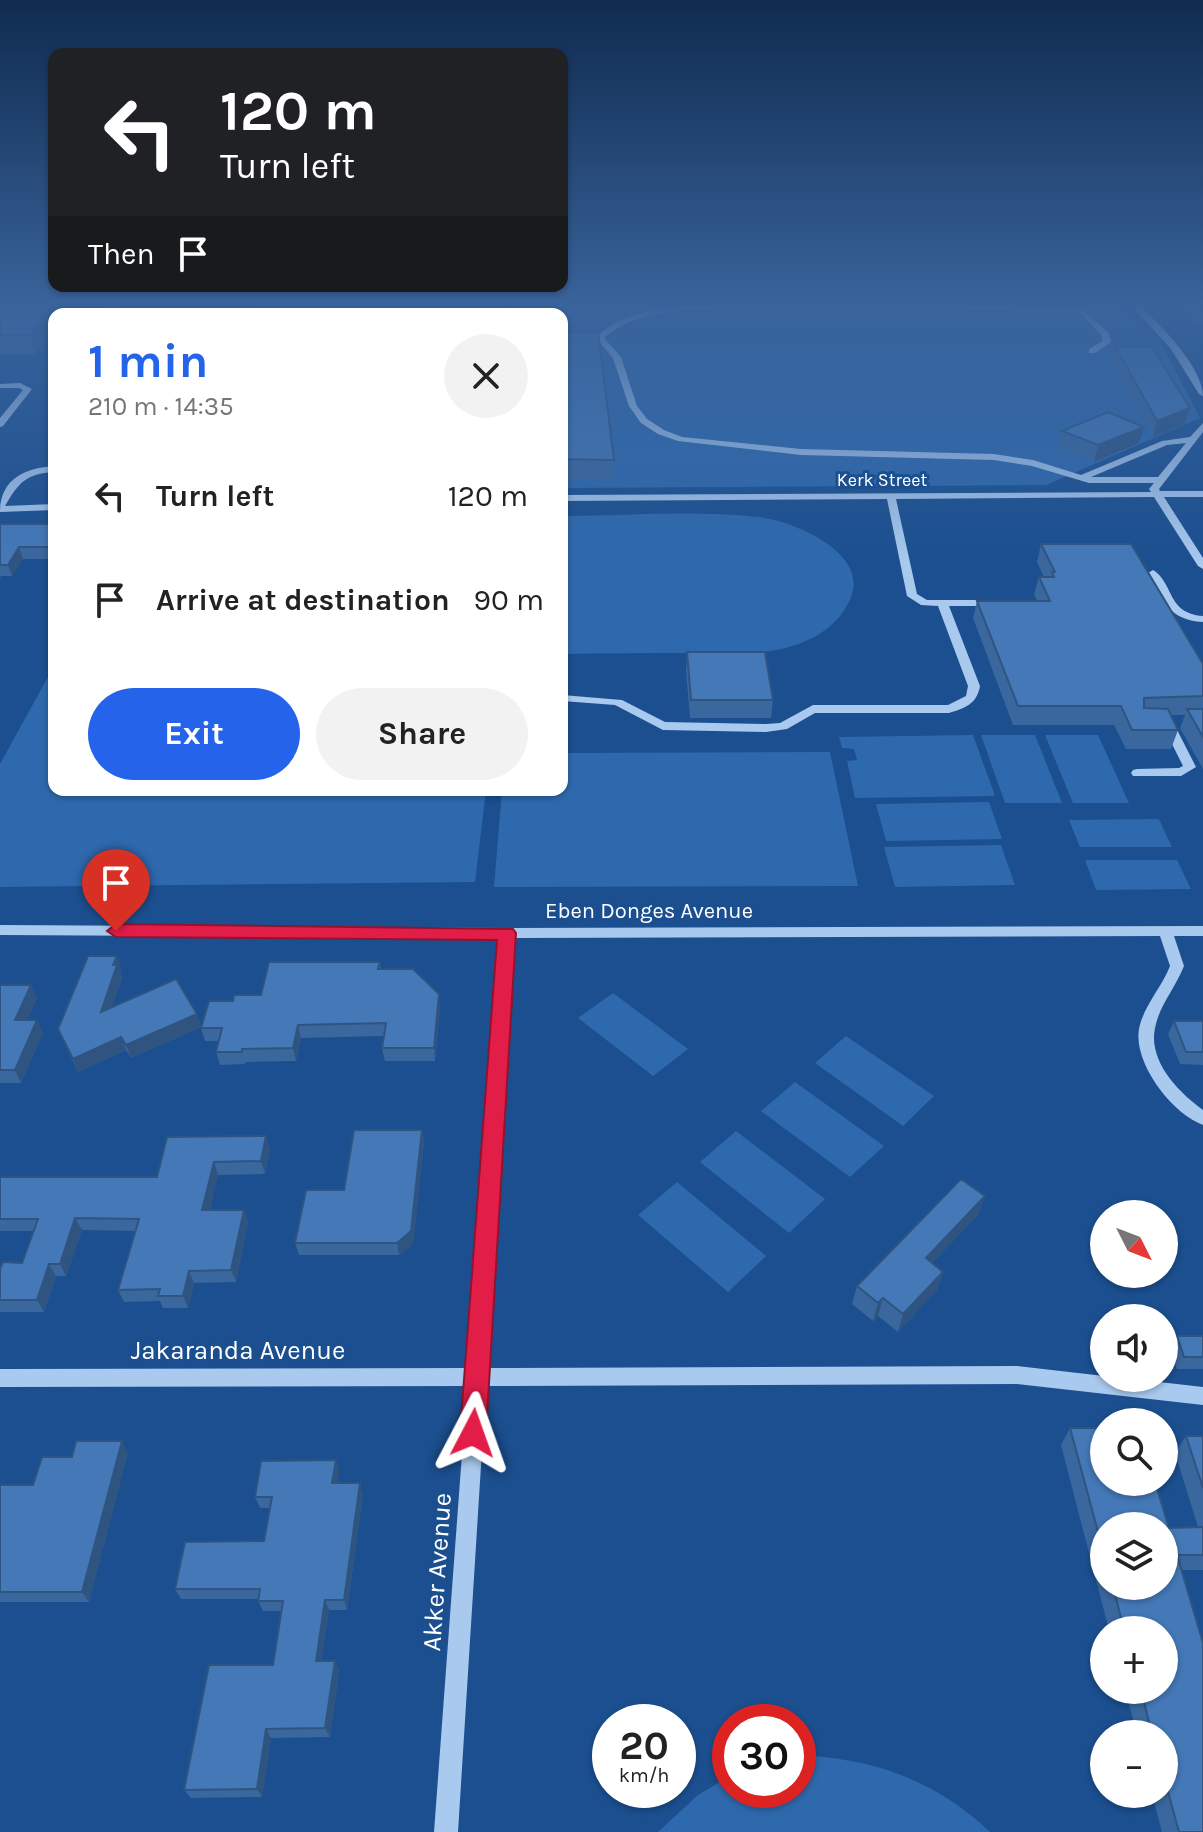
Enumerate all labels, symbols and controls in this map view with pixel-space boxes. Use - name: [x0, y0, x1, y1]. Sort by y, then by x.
- text: 120 m: [220, 78, 377, 143]
- icon: left: [88, 80, 192, 184]
- text: Turn left: [220, 145, 355, 187]
- icon: arrive: [171, 232, 215, 276]
- text: Then: [88, 236, 155, 272]
- text: 1 min: [88, 333, 208, 389]
- button: close: [444, 334, 528, 418]
- text: 210 m · 14:35: [88, 391, 234, 422]
- street label: Kerk Street: [837, 469, 927, 491]
- icon: left: [88, 474, 132, 518]
- text: Turn left: [156, 478, 274, 514]
- text: 120 m: [448, 478, 528, 514]
- icon: arrive: [88, 578, 132, 622]
- text: Arrive at destination: [156, 582, 450, 618]
- text: 90 m: [474, 582, 544, 618]
- button: Exit: [88, 688, 300, 780]
- button: Share: [316, 688, 528, 780]
- pin: [82, 849, 150, 931]
- icon: arrive: [94, 861, 138, 905]
- street label: Eben Donges Avenue: [545, 898, 753, 924]
- north arrow: [1090, 1200, 1178, 1288]
- map controls: [1090, 1200, 1178, 1808]
- button: sound: [1090, 1304, 1178, 1392]
- street label: Jakaranda Avenue: [131, 1335, 345, 1366]
- position arrow: [431, 1391, 515, 1475]
- button: search: [1090, 1408, 1178, 1496]
- street label: Akker Avenue: [416, 1492, 458, 1652]
- button: layers: [1090, 1512, 1178, 1600]
- button: +: [1090, 1616, 1178, 1704]
- speed limit sign: 30: [712, 1704, 816, 1808]
- button: −: [1090, 1720, 1178, 1808]
- text: 20: [619, 1722, 669, 1769]
- text: km/h: [619, 1764, 669, 1787]

